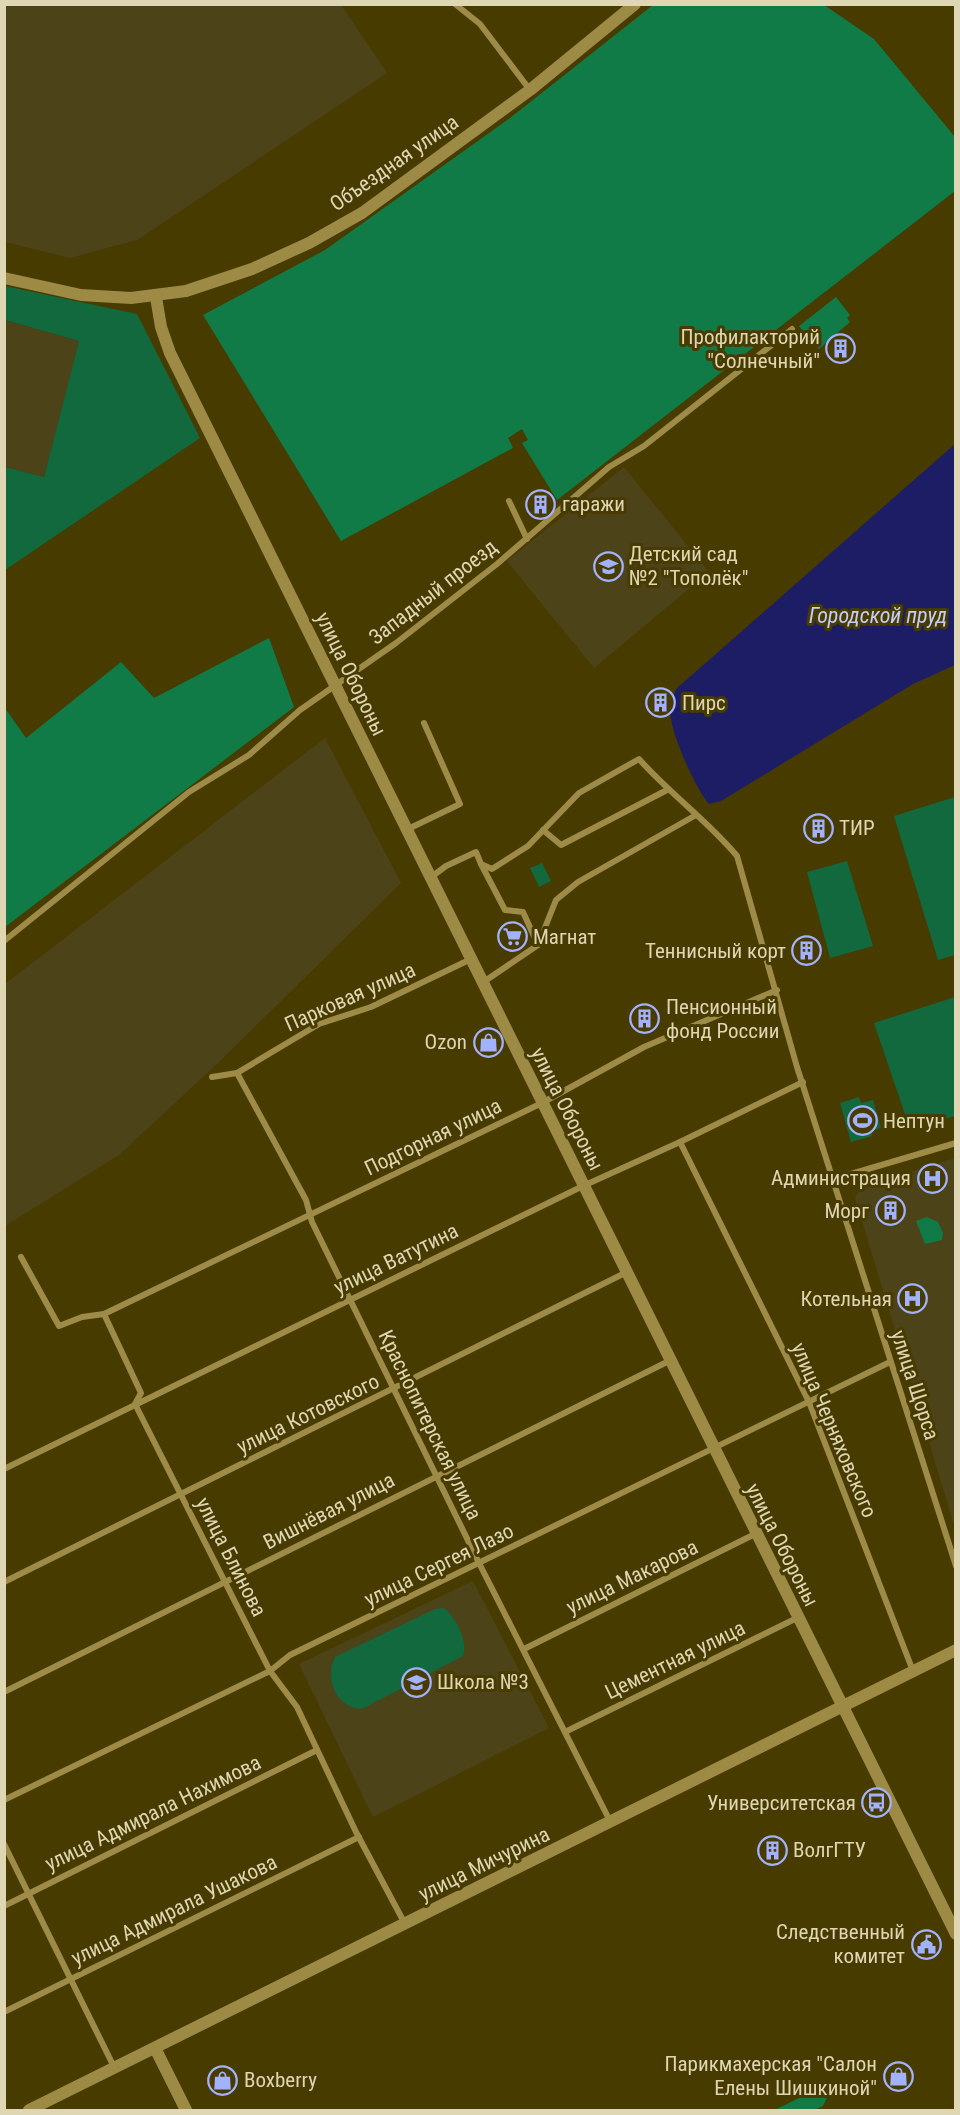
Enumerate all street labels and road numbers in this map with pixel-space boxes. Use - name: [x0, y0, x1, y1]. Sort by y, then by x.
- street label: Объездная улица: [325, 110, 463, 216]
- street label: Западный проезд: [364, 535, 502, 649]
- street label: улица Обороны: [311, 608, 391, 740]
- street label: Парковая улица: [281, 958, 419, 1036]
- street label: улица Обороны: [526, 1043, 608, 1175]
- street label: Подгорная улица: [361, 1094, 505, 1180]
- street label: улица Ватутина: [330, 1219, 462, 1299]
- street label: Краснопитерская улица: [374, 1326, 486, 1524]
- street label: улица Щорса: [886, 1327, 944, 1443]
- street label: улица Черняховского: [786, 1339, 882, 1521]
- street label: улица Котовского: [233, 1369, 383, 1459]
- street label: Вишнёвая улица: [259, 1468, 399, 1554]
- street label: улица Обороны: [741, 1479, 823, 1611]
- street label: улица Блинова: [191, 1493, 271, 1621]
- street label: улица Сергея Лазо: [360, 1518, 518, 1612]
- street label: улица Макарова: [562, 1535, 702, 1619]
- street label: Цементная улица: [601, 1616, 749, 1704]
- street label: улица Адмирала Нахимова: [41, 1750, 265, 1876]
- street label: улица Мичурина: [415, 1822, 553, 1906]
- street label: улица Адмирала Ушакова: [67, 1850, 281, 1970]

